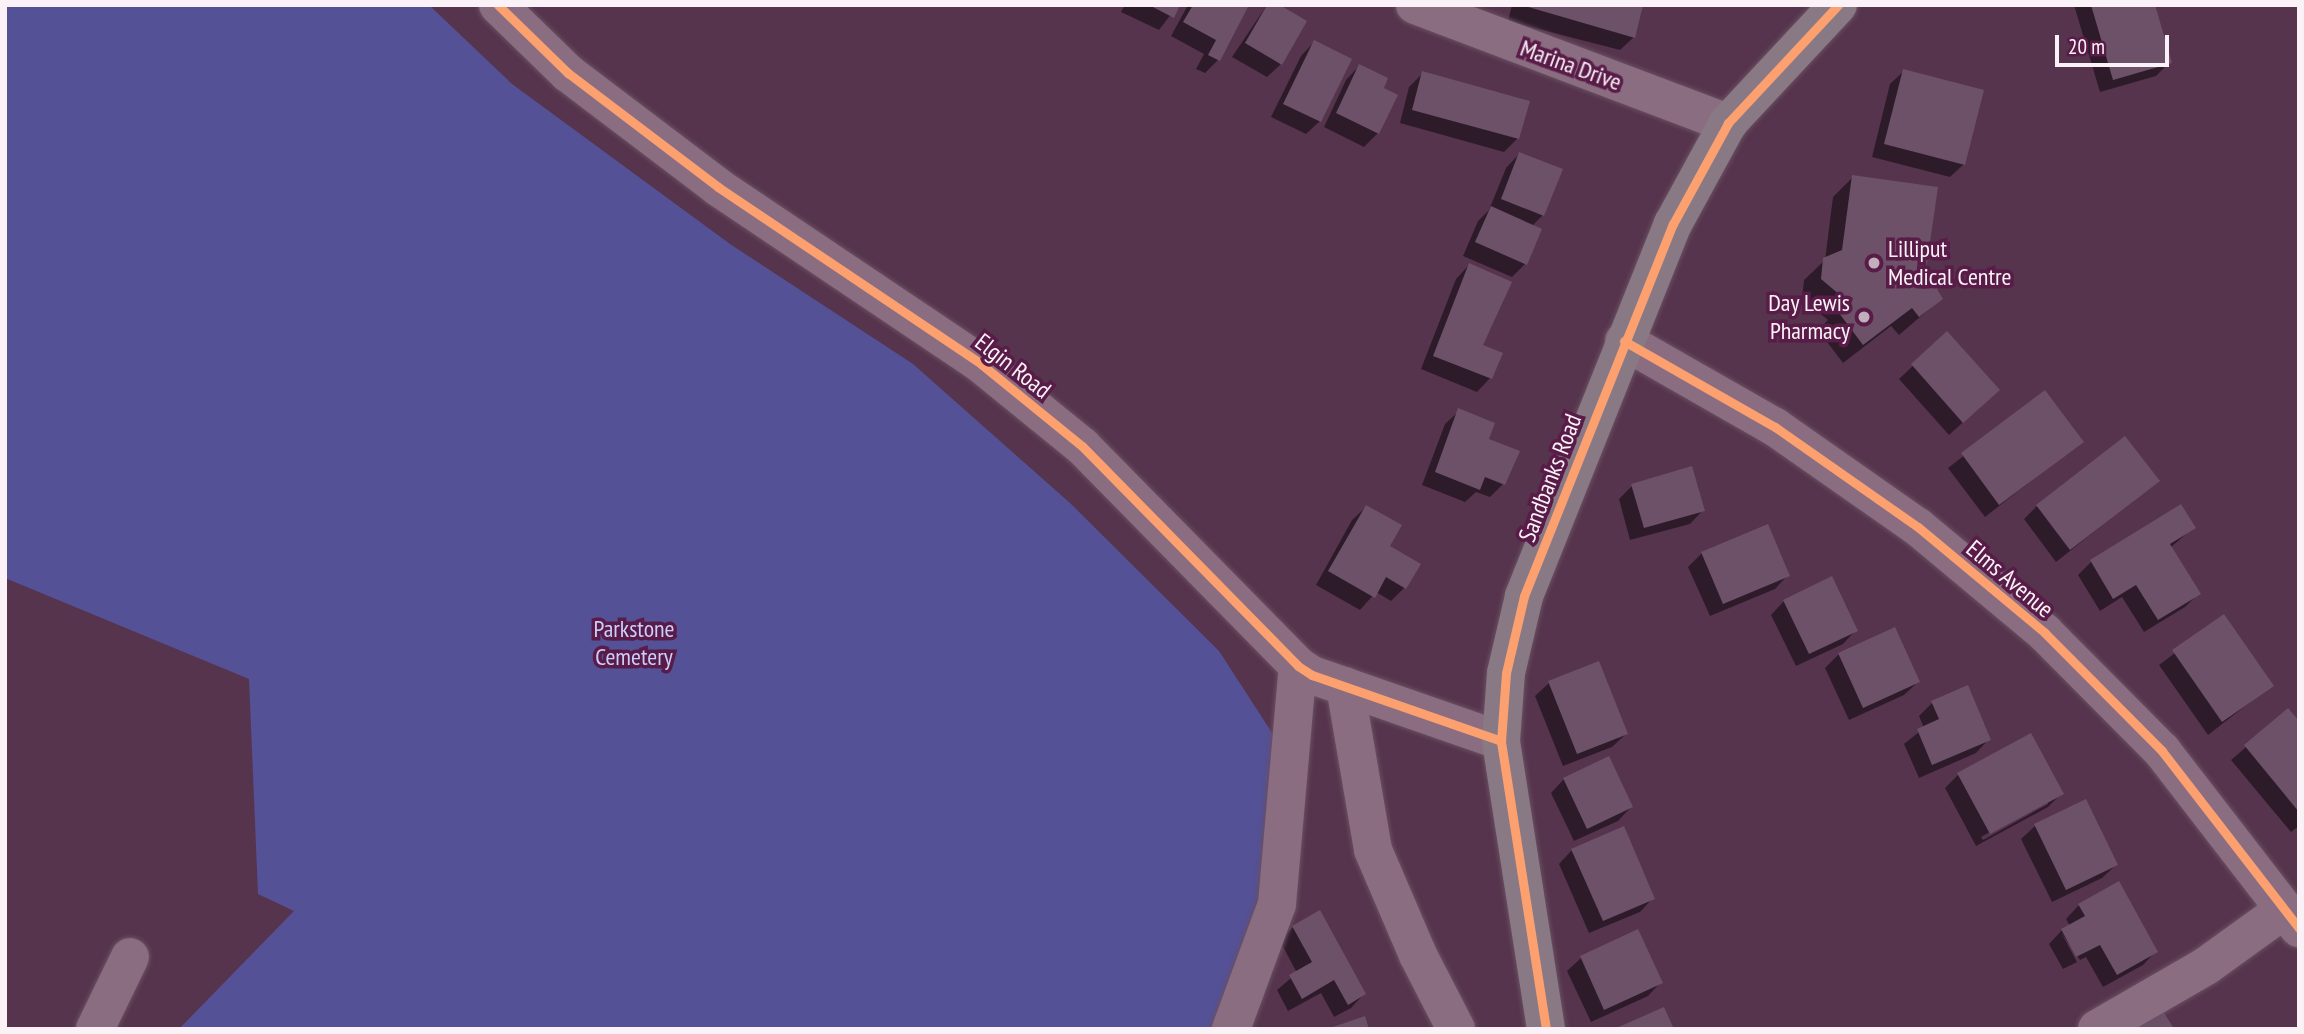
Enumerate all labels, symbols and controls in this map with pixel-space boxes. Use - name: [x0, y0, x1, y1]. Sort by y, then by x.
- scale bar: [2059, 21, 2173, 65]
- street label: Marina Drive: [1517, 33, 1625, 97]
- text: 20 m: [2068, 33, 2105, 60]
- place label: Lilliput Medical Centre: [1888, 235, 2011, 291]
- marker: Lilliput Medical Centre: [1866, 255, 1882, 271]
- place label: Day Lewis Pharmacy: [1768, 289, 1850, 345]
- marker: Day Lewis Pharmacy: [1856, 309, 1872, 325]
- street label: Elgin Road: [969, 328, 1057, 404]
- street label: Sandbanks Road: [1512, 410, 1588, 546]
- street label: Elms Avenue: [1960, 534, 2060, 624]
- park label: Parkstone Cemetery: [594, 615, 674, 671]

